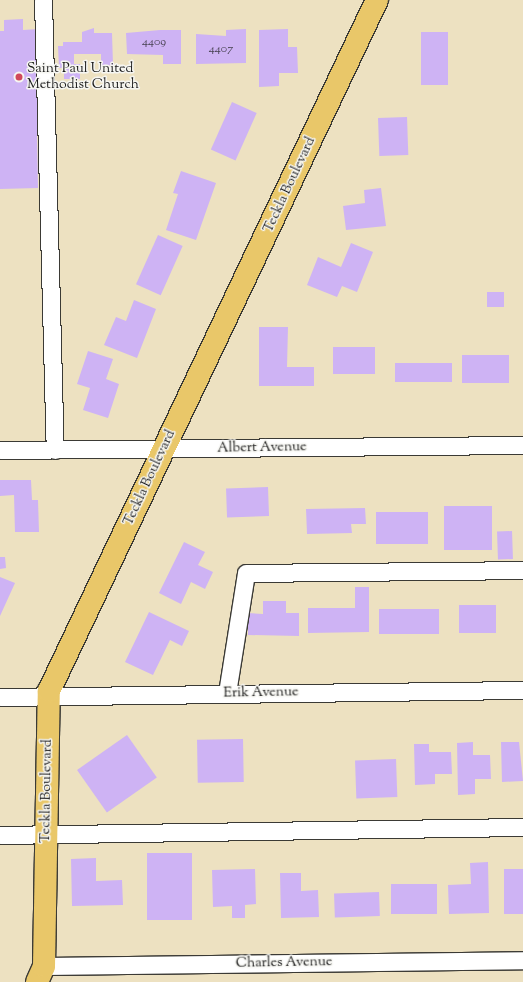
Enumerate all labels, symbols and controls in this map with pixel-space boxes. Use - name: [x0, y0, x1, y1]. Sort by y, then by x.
- house number: 4409: [142, 36, 166, 50]
- house number: 4407: [209, 43, 233, 57]
- place label: Saint Paul United Methodist Church: [27, 61, 139, 94]
- marker: Saint Paul United Methodist Church: [14, 72, 24, 82]
- street label: Teckla Boulevard: [260, 134, 320, 236]
- street label: Teckla Boulevard: [120, 427, 180, 529]
- street label: Albert Avenue: [217, 439, 307, 457]
- street label: Erik Avenue: [223, 684, 299, 702]
- street label: Teckla Boulevard: [38, 739, 56, 843]
- street label: Charles Avenue: [236, 954, 332, 972]

